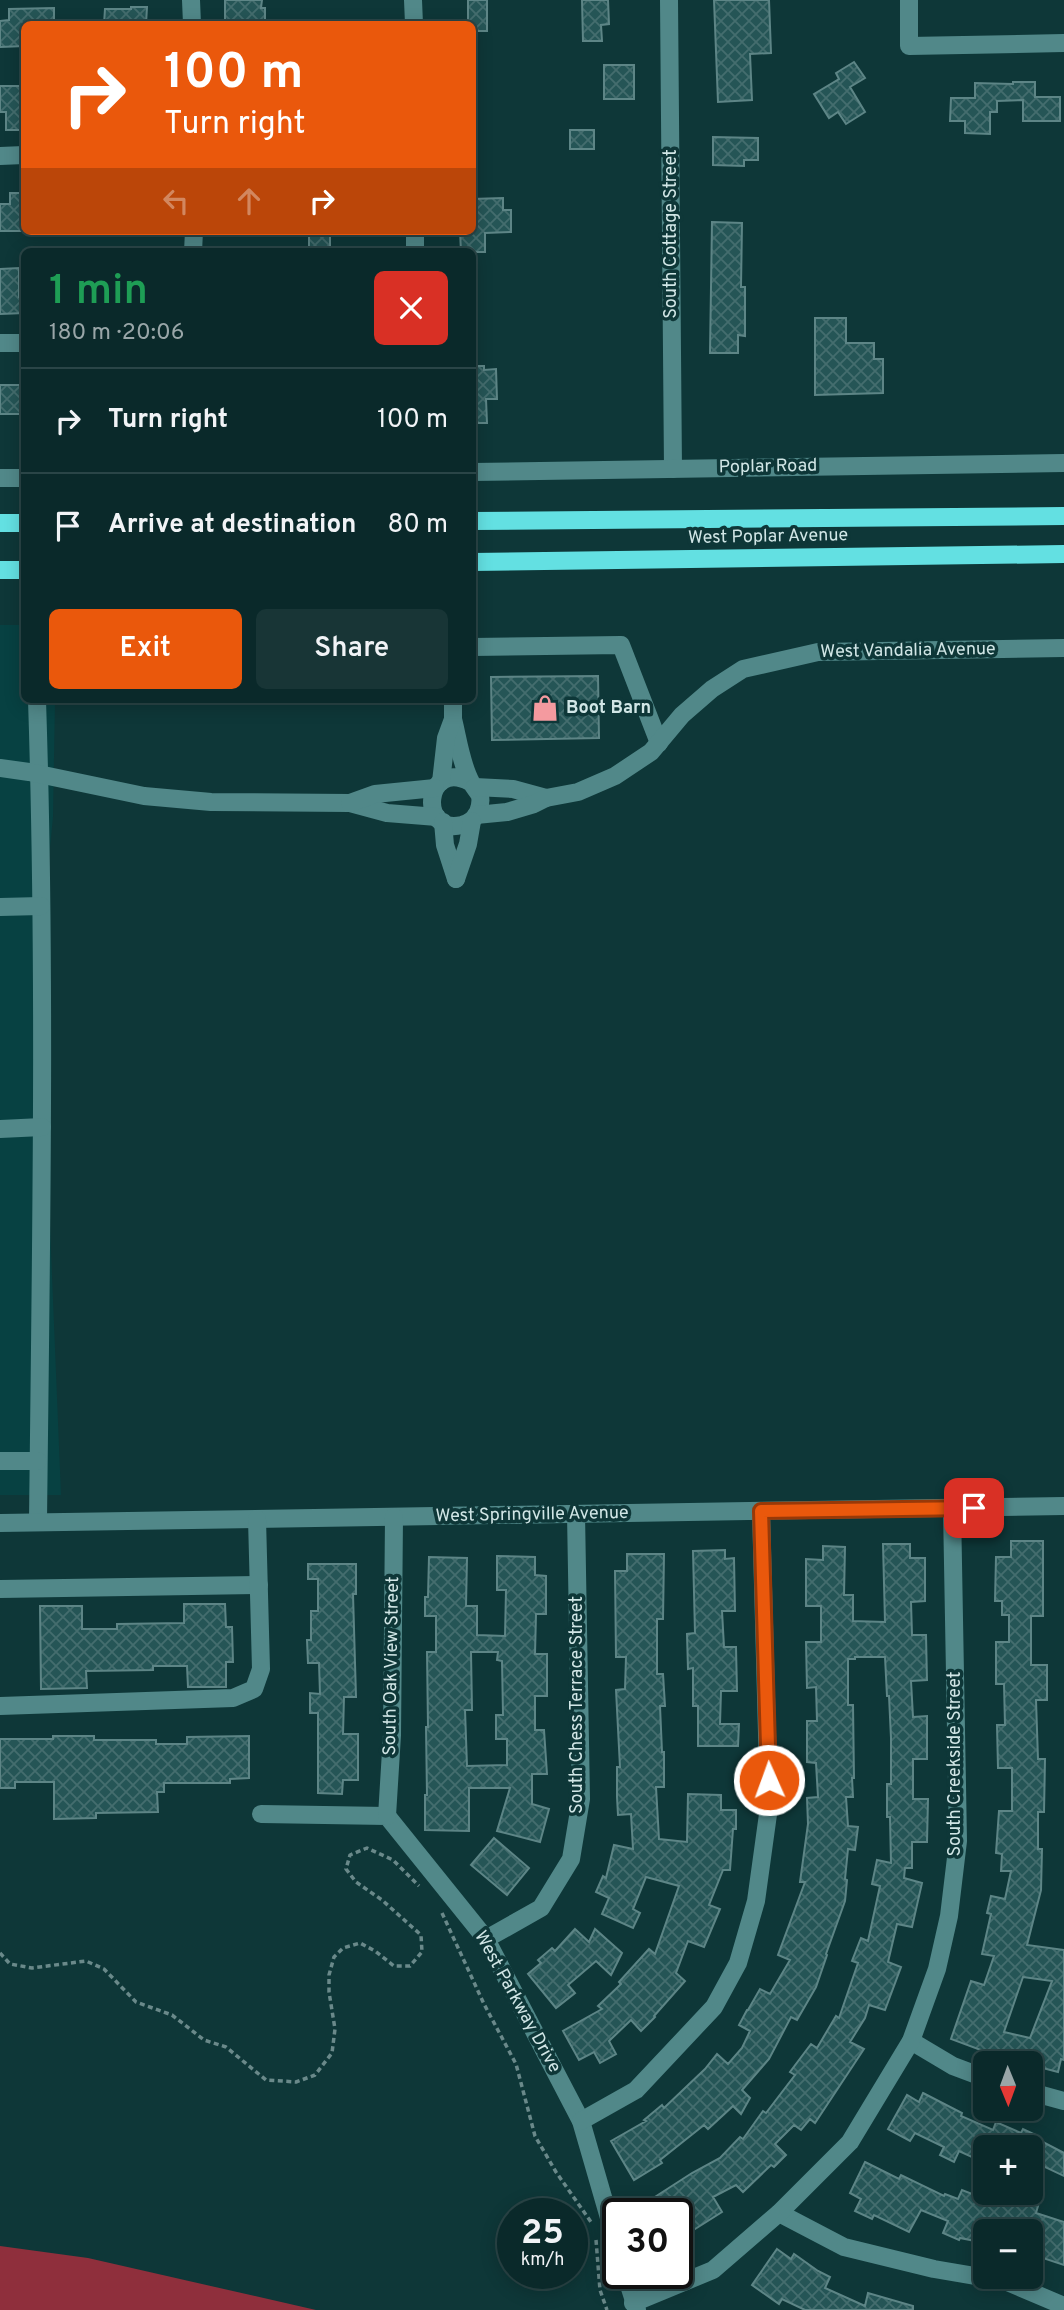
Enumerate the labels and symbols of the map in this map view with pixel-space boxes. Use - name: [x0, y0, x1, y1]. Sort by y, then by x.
- street label: South Cottage Street: [660, 149, 683, 319]
- street label: Poplar Road: [718, 455, 818, 479]
- street label: West Poplar Avenue: [688, 524, 848, 550]
- street label: West Vandalia Avenue: [820, 638, 996, 664]
- shop icon: Boot Barn: [530, 693, 560, 723]
- place label: Boot Barn: [566, 697, 651, 720]
- pin: [944, 1478, 1004, 1538]
- street label: West Springville Avenue: [435, 1502, 629, 1528]
- street label: South Oak View Street: [379, 1576, 405, 1756]
- street label: South Chess Terrace Street: [566, 1596, 589, 1814]
- street label: South Creekside Street: [944, 1671, 967, 1857]
- position arrow: [732, 1743, 806, 1817]
- street label: West Parkway Drive: [468, 1927, 566, 2077]
- north arrow: [973, 2051, 1043, 2121]
- speed limit sign: 30: [602, 2198, 693, 2289]

